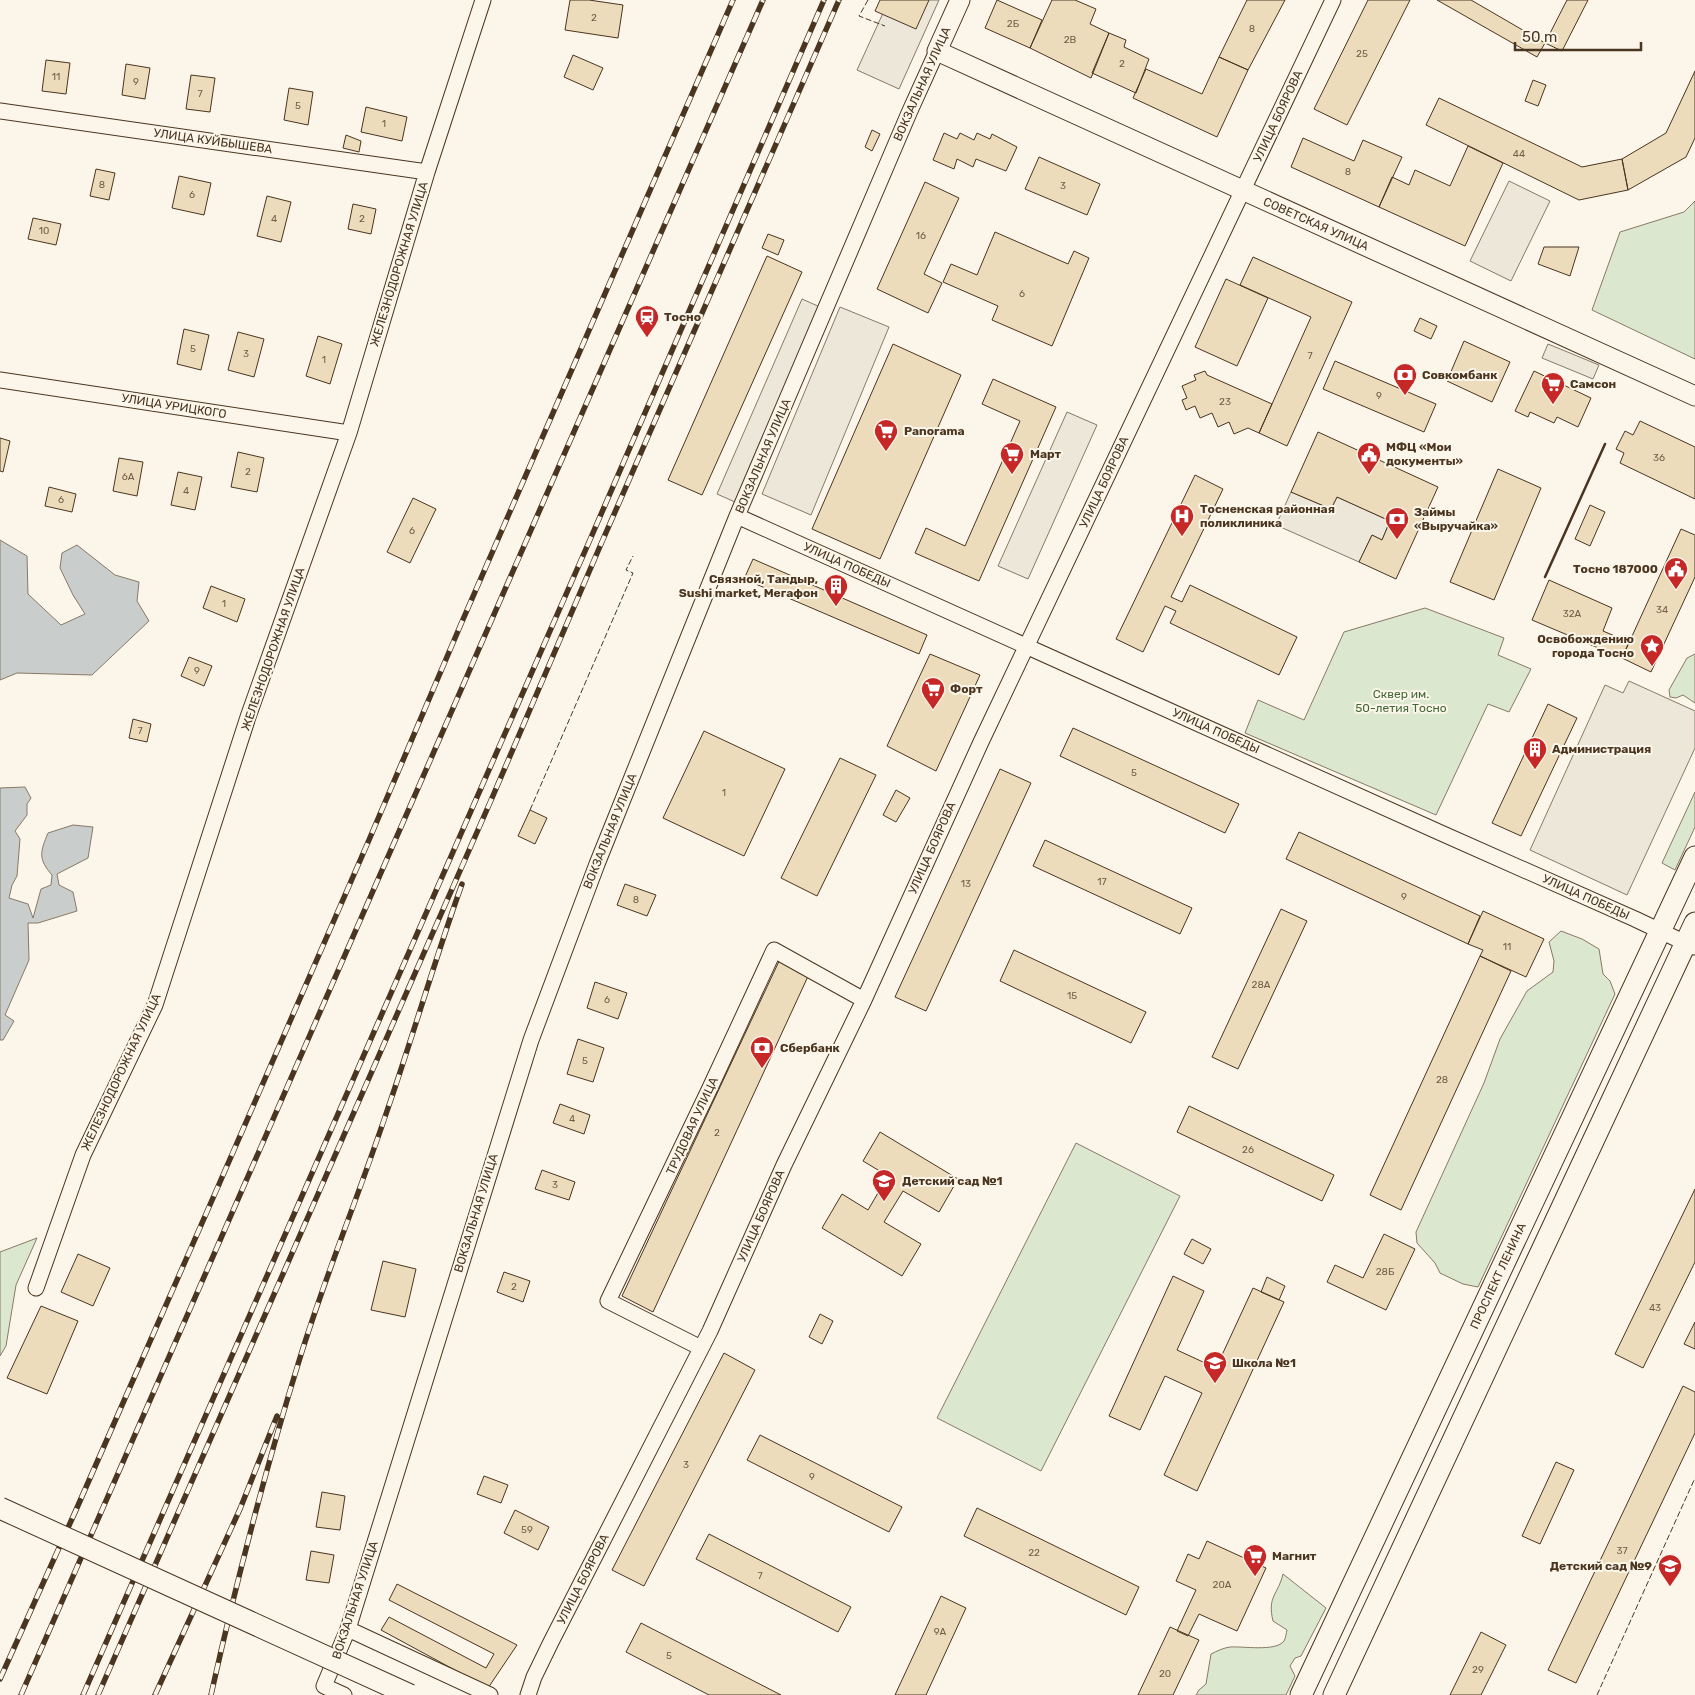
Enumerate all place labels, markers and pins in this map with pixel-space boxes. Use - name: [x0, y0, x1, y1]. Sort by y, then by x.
- station icon: Тосно: [634, 304, 660, 338]
- place label: Тосно: [664, 310, 701, 324]
- bank icon: Совкомбанк: [1392, 362, 1418, 396]
- place label: Совкомбанк: [1422, 368, 1498, 382]
- supermarket icon: Самсон: [1540, 371, 1566, 405]
- place label: Самсон: [1570, 377, 1616, 391]
- supermarket icon: Panorama: [873, 418, 899, 452]
- place label: Panorama: [904, 424, 965, 438]
- place label: МФЦ «Мои документы»: [1386, 440, 1464, 468]
- supermarket icon: Март: [999, 441, 1025, 475]
- public building icon: МФЦ «Мои документы»: [1356, 441, 1382, 475]
- place label: Март: [1030, 447, 1062, 461]
- place label: Тосненская районная поликлиника: [1200, 502, 1335, 530]
- hospital icon: Тосненская районная поликлиника: [1169, 503, 1195, 537]
- place label: Займы «Выручайка»: [1414, 505, 1499, 533]
- bank icon: Займы «Выручайка»: [1384, 506, 1410, 540]
- public building icon: Тосно 187000: [1663, 556, 1689, 590]
- place label: Тосно 187000: [1573, 562, 1658, 576]
- place label: Связной, Тандыр, Sushi market, Мегафон: [679, 572, 818, 600]
- building icon: Связной, Тандыр, Sushi market, Мегафон: [823, 573, 849, 607]
- place label: Освобождению города Тосно: [1537, 632, 1634, 660]
- place icon: Освобождению города Тосно: [1639, 633, 1665, 667]
- supermarket icon: Форт: [920, 676, 946, 710]
- place label: Форт: [950, 682, 983, 696]
- building icon: Администрация: [1522, 736, 1548, 770]
- place label: Администрация: [1552, 742, 1651, 756]
- bank icon: Сбербанк: [749, 1035, 775, 1069]
- place label: Сбербанк: [780, 1041, 841, 1055]
- school or university icon: Детский сад №1: [871, 1168, 897, 1202]
- place label: Детский сад №1: [902, 1174, 1003, 1188]
- school or university icon: Школа №1: [1202, 1350, 1228, 1384]
- place label: Школа №1: [1232, 1356, 1296, 1370]
- supermarket icon: Магнит: [1242, 1543, 1268, 1577]
- place label: Магнит: [1272, 1549, 1317, 1563]
- school or university icon: Детский сад №9: [1657, 1553, 1683, 1587]
- place label: Детский сад №9: [1550, 1559, 1652, 1573]

